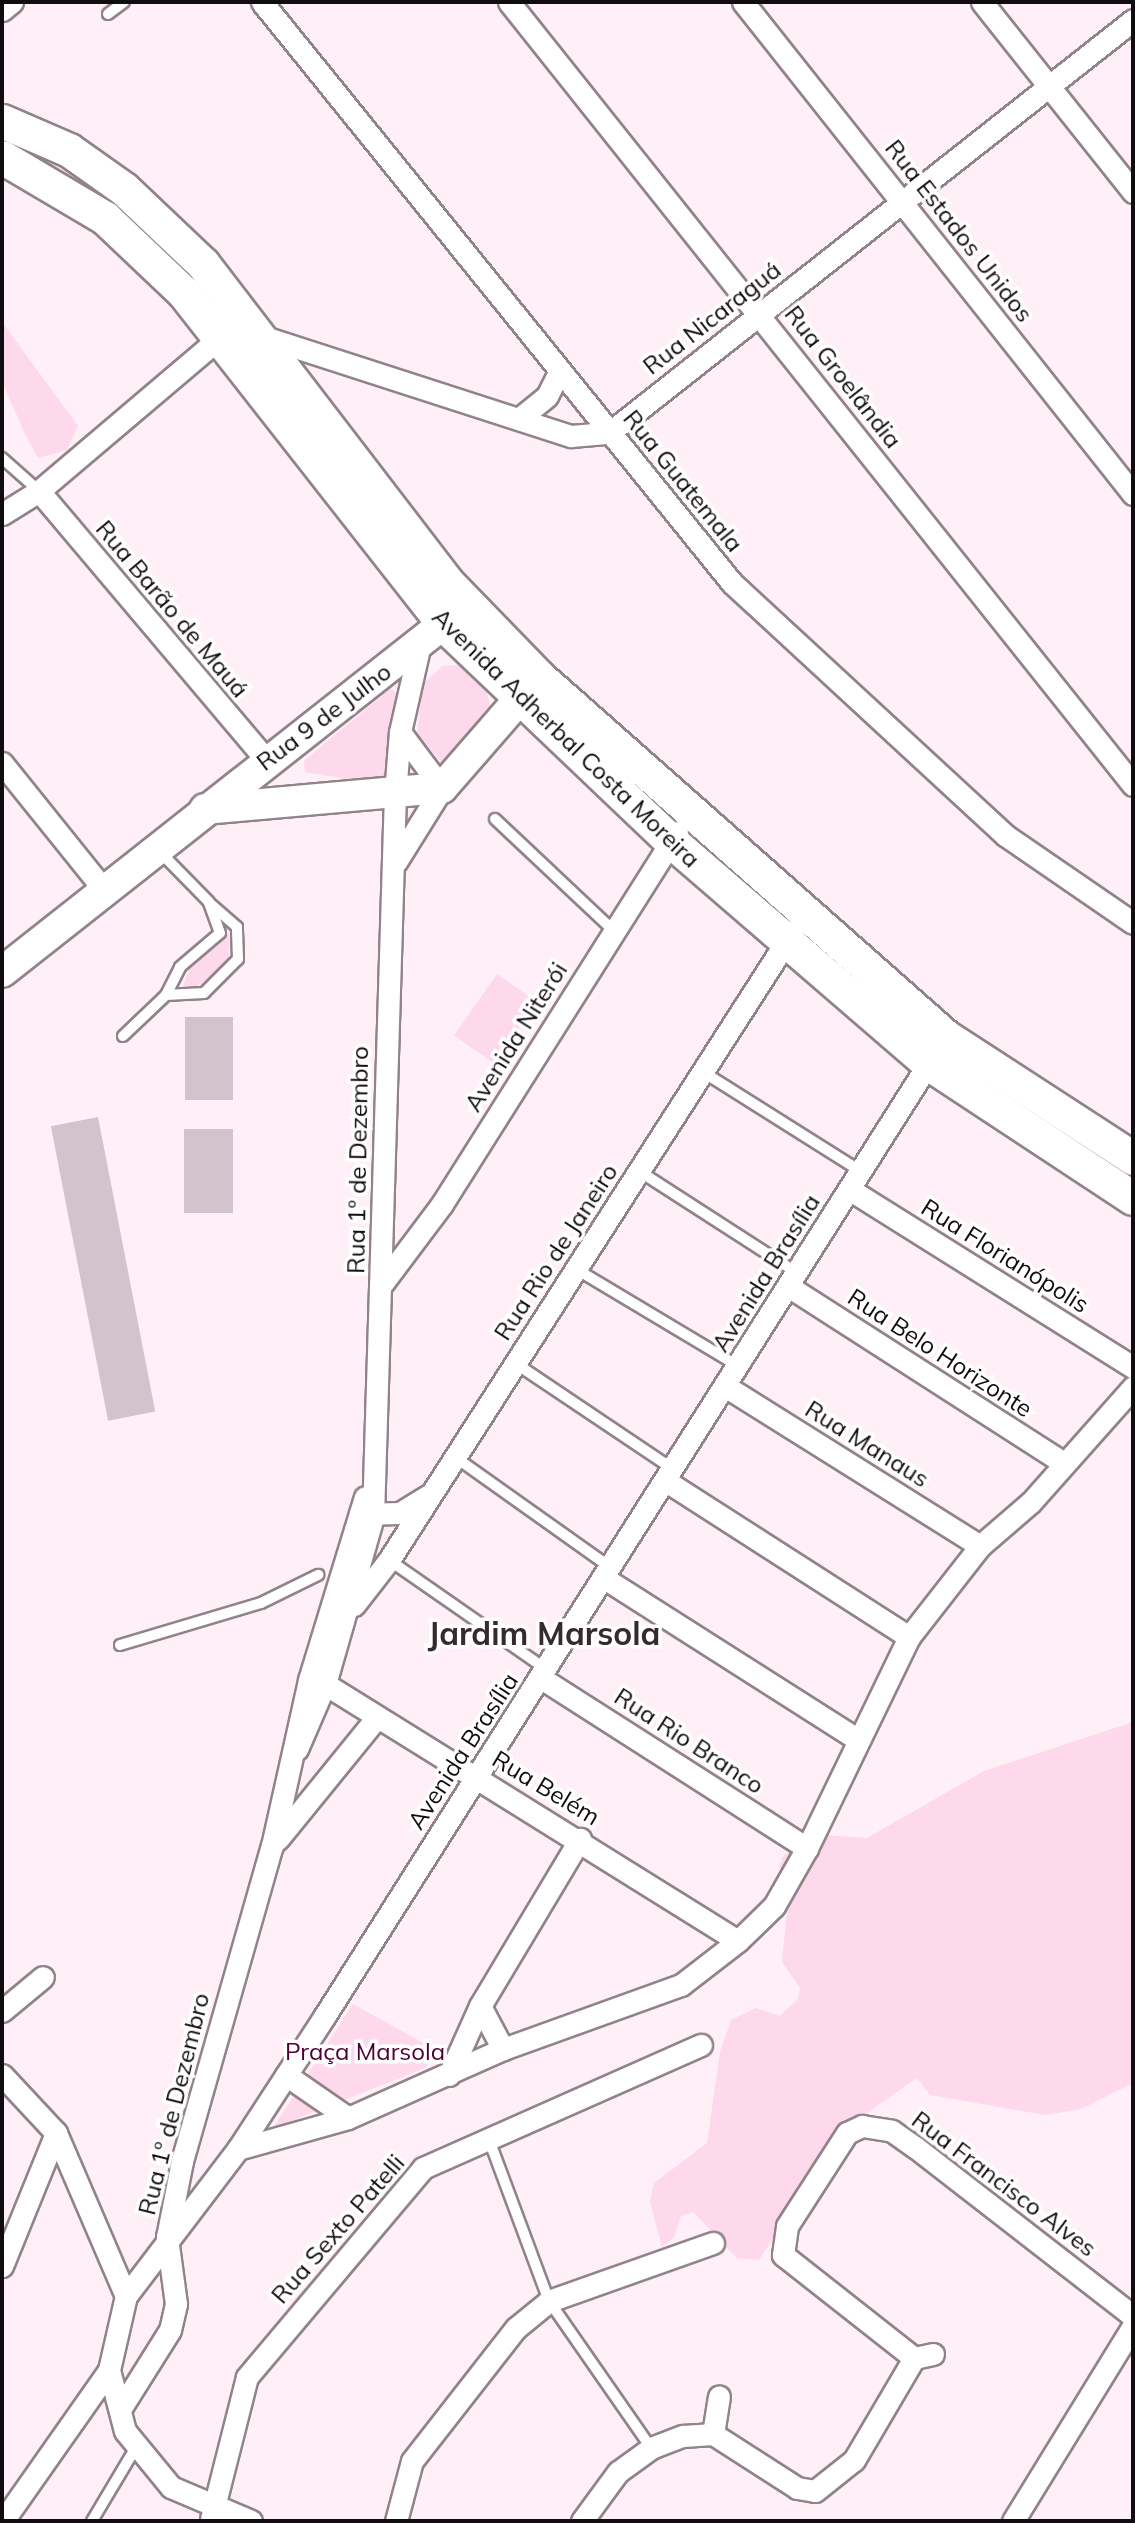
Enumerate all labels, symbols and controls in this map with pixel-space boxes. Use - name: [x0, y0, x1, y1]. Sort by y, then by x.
- street label: Rua Estados Unidos: [879, 134, 1039, 328]
- street label: Rua Nicaraguá: [637, 255, 787, 381]
- street label: Rua Groelândia: [778, 300, 908, 454]
- street label: Rua Guatemala: [617, 404, 749, 558]
- street label: Rua Barão de Mauá: [90, 515, 254, 703]
- street label: Avenida Adherbal Costa Moreira: [426, 602, 706, 874]
- street label: Rua 9 de Julho: [251, 657, 397, 777]
- street label: Avenida Niterói: [459, 957, 573, 1117]
- street label: Rua 1º de Dezembro: [342, 1046, 374, 1274]
- street label: Rua Rio de Janeiro: [488, 1158, 624, 1346]
- street label: Avenida Brasília: [706, 1189, 826, 1357]
- street label: Rua Florianópolis: [916, 1193, 1094, 1319]
- street label: Rua Belo Horizonte: [842, 1283, 1038, 1423]
- street label: Rua Manaus: [800, 1395, 934, 1493]
- district label: Jardim Marsola: [428, 1614, 660, 1652]
- street label: Avenida Brasília: [402, 1667, 524, 1835]
- street label: Rua Rio Branco: [609, 1682, 769, 1800]
- street label: Rua Belém: [487, 1745, 605, 1831]
- street label: Rua 1º de Dezembro: [132, 1990, 216, 2218]
- park label: Praça Marsola: [285, 2038, 445, 2066]
- street label: Rua Francisco Alves: [906, 2105, 1102, 2263]
- street label: Rua Sexto Patelli: [265, 2149, 411, 2309]

